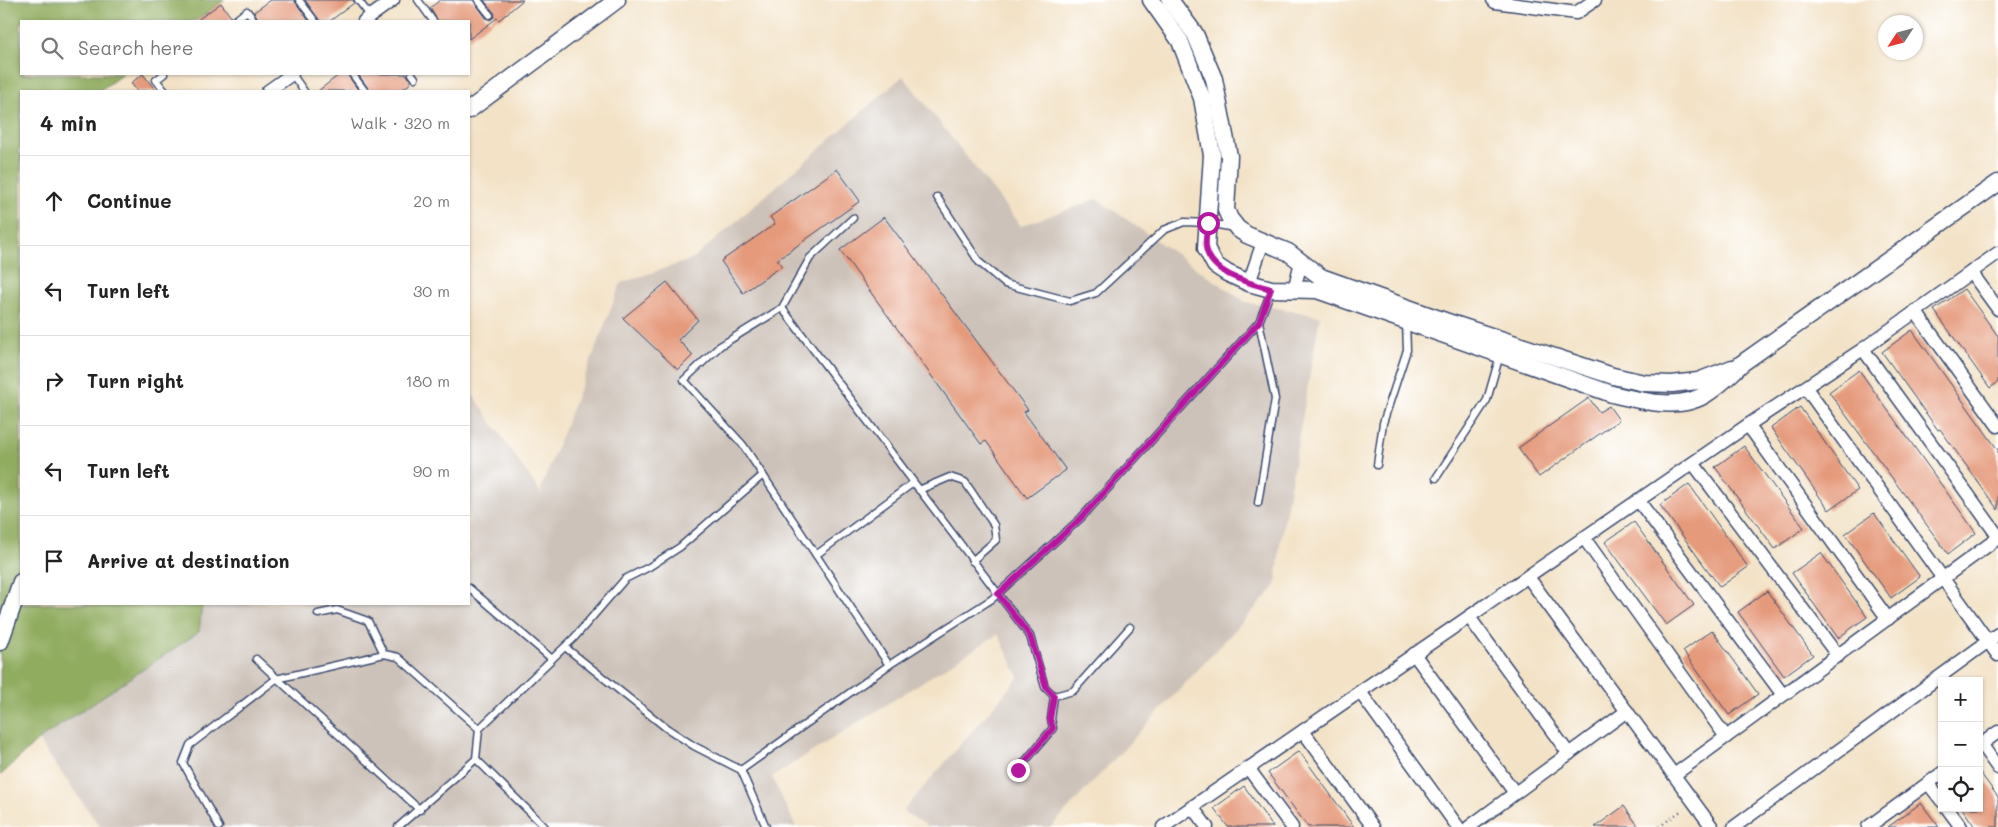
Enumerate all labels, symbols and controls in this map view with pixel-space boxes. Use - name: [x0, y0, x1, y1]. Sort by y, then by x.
- north arrow: [1878, 15, 1923, 60]
- search box: [20, 20, 470, 75]
- icon: search: [38, 34, 66, 62]
- text: Search here: [78, 35, 194, 60]
- text: 4 min: [40, 109, 97, 136]
- text: Walk · 320 m: [350, 112, 450, 133]
- icon: ahead: [40, 187, 68, 215]
- text: Continue: [87, 188, 172, 213]
- text: 20 m: [413, 190, 450, 211]
- route start: [1197, 212, 1220, 235]
- icon: left: [40, 277, 68, 305]
- text: Turn left: [87, 278, 170, 303]
- text: 30 m: [413, 280, 450, 301]
- icon: right: [40, 367, 68, 395]
- text: Turn right: [87, 368, 184, 393]
- text: 180 m: [405, 370, 450, 391]
- icon: left: [40, 457, 68, 485]
- text: Turn left: [87, 458, 170, 483]
- text: 90 m: [413, 460, 450, 481]
- icon: arrive: [40, 547, 68, 575]
- text: Arrive at destination: [87, 548, 290, 573]
- map controls: [1938, 677, 1983, 812]
- button: +: [1938, 677, 1983, 722]
- button: −: [1938, 722, 1983, 767]
- route end: [1007, 759, 1030, 782]
- button: locate: [1938, 767, 1983, 812]

